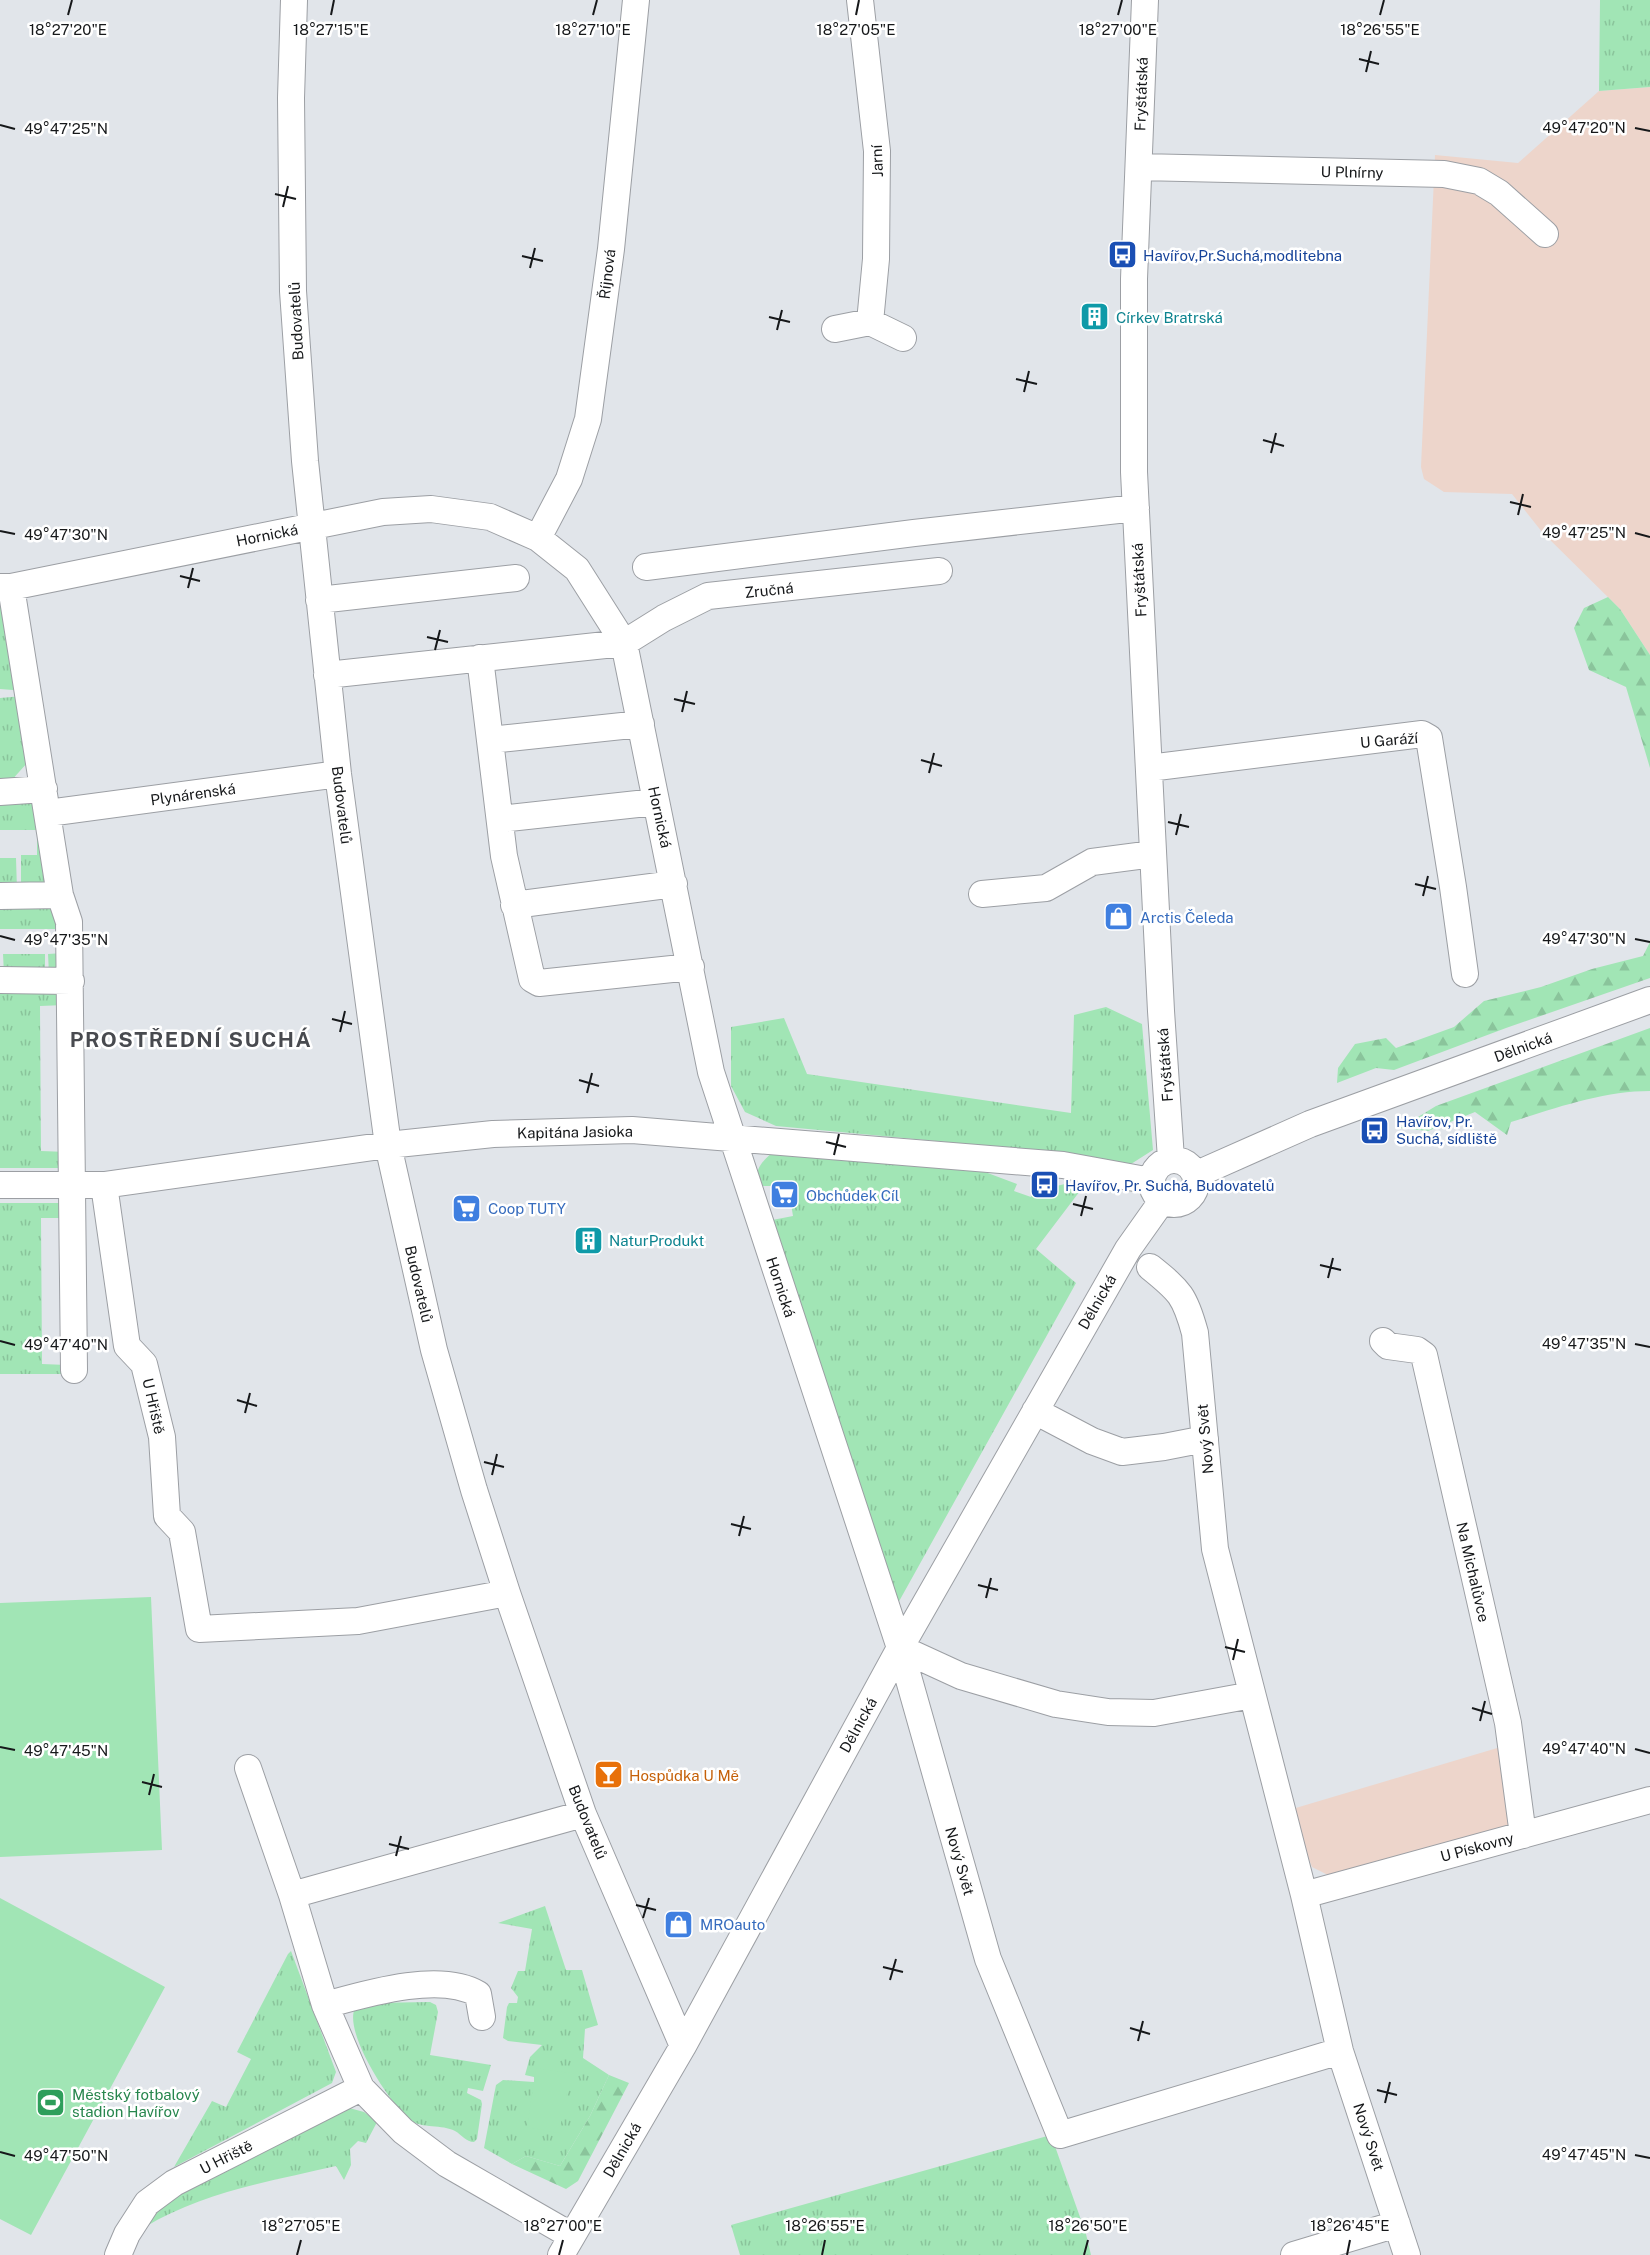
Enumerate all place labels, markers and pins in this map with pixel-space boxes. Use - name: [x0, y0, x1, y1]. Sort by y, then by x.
- bus stop icon: Havířov,Pr.Suchá,modlitebna: [1106, 239, 1138, 271]
- place label: Havířov,Pr.Suchá,modlitebna: [1143, 247, 1342, 264]
- building icon: Církev Bratrská: [1079, 301, 1111, 333]
- place label: Církev Bratrská: [1116, 309, 1223, 326]
- shop icon: Arctis Čeleda: [1103, 901, 1135, 933]
- place label: Arctis Čeleda: [1140, 909, 1234, 926]
- place label: Havířov, Pr. Suchá, sídliště: [1396, 1113, 1497, 1147]
- bus stop icon: Havířov, Pr. Suchá, sídliště: [1359, 1114, 1391, 1146]
- bus stop icon: Havířov, Pr. Suchá, Budovatelů: [1028, 1169, 1060, 1201]
- place label: Havířov, Pr. Suchá, Budovatelů: [1065, 1177, 1275, 1194]
- supermarket icon: Obchůdek Cíl: [769, 1179, 801, 1211]
- place label: Obchůdek Cíl: [806, 1187, 899, 1204]
- supermarket icon: Coop TUTY: [451, 1192, 483, 1224]
- place label: Coop TUTY: [488, 1200, 566, 1217]
- building icon: NaturProdukt: [572, 1224, 604, 1256]
- place label: NaturProdukt: [609, 1232, 704, 1249]
- bar icon: Hospůdka U Mě: [592, 1759, 624, 1791]
- place label: Hospůdka U Mě: [629, 1767, 739, 1784]
- shop icon: MROauto: [663, 1908, 695, 1940]
- place label: MROauto: [700, 1916, 765, 1933]
- place label: Městský fotbalový stadion Havířov: [72, 2086, 200, 2120]
- sports icon: Městský fotbalový stadion Havířov: [35, 2087, 67, 2119]

